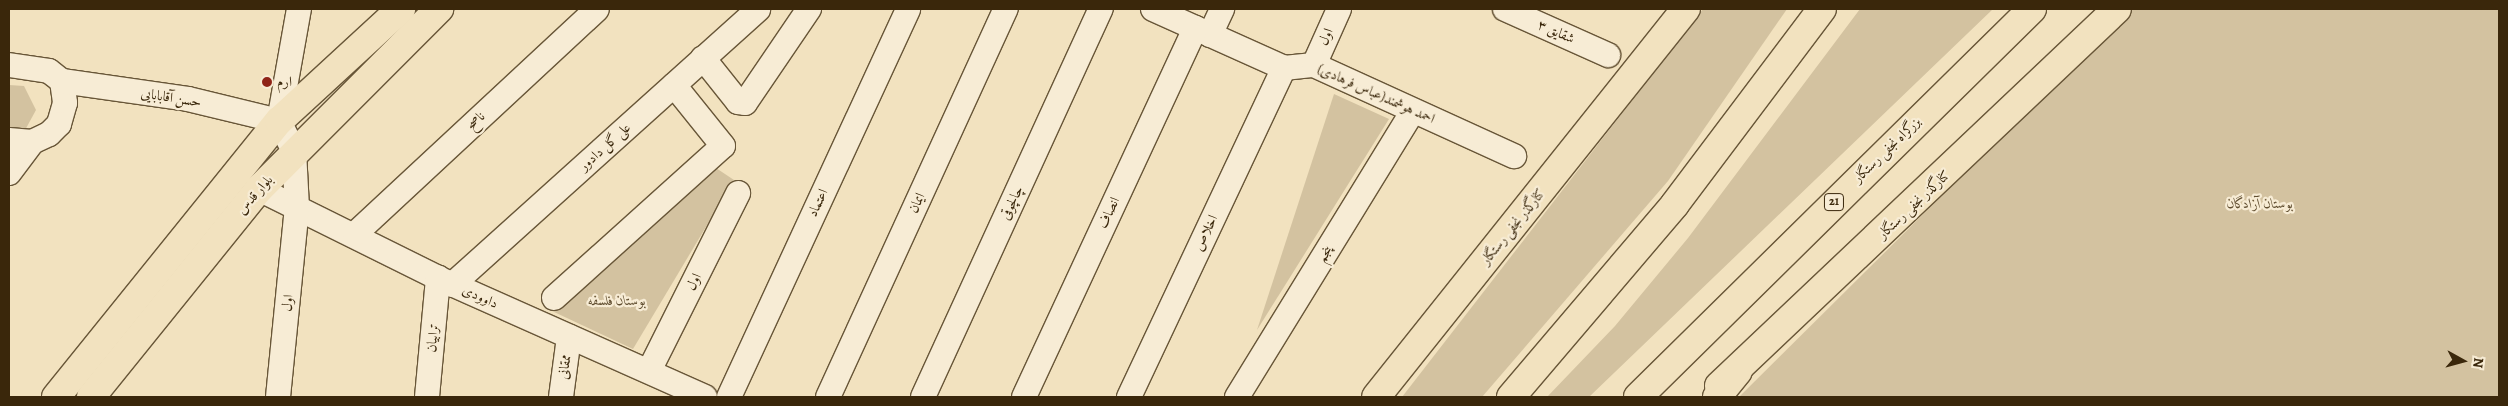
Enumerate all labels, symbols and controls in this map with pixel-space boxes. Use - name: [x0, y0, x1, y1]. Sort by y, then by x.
- street label: شقایق ۳: [1535, 16, 1577, 48]
- street label: اول: [1315, 26, 1337, 48]
- street label: احمد هوشمند(عباس فرهادی): [1315, 61, 1437, 127]
- place label: ارم: [277, 74, 292, 90]
- marker: ارم: [261, 76, 273, 88]
- street label: حسن آقابابایی: [140, 85, 202, 111]
- street label: ناصح: [463, 108, 489, 134]
- street label: بزرگراه نجفی رستگار: [1850, 113, 1924, 187]
- street label: علی گل دادور: [576, 119, 634, 175]
- street label: کنارگذر نجفی رستگار: [1874, 167, 1954, 243]
- street label: بلوار قدس: [233, 172, 277, 218]
- street label: چالچوقی: [997, 183, 1027, 223]
- street label: اعتماد: [804, 186, 832, 220]
- street label: کنارگذر نجفی رستگار: [1477, 186, 1549, 268]
- street label: ایمان: [905, 190, 929, 216]
- road number: 21: [1823, 192, 1845, 212]
- street label: انصاف: [1094, 195, 1124, 231]
- park label: بوستان آزادگان: [2227, 196, 2293, 212]
- street label: اخلاص: [1190, 212, 1222, 254]
- street label: پنجم: [1313, 242, 1337, 266]
- street label: اول: [683, 271, 705, 293]
- street label: داوودی: [459, 282, 501, 312]
- park label: بوستان فلسفه: [588, 293, 646, 309]
- street label: اول: [279, 294, 297, 312]
- street label: ترابیان: [423, 323, 443, 353]
- north arrow: [2438, 336, 2488, 386]
- street label: ممقانی: [555, 353, 575, 381]
- text: N: [2468, 357, 2488, 369]

